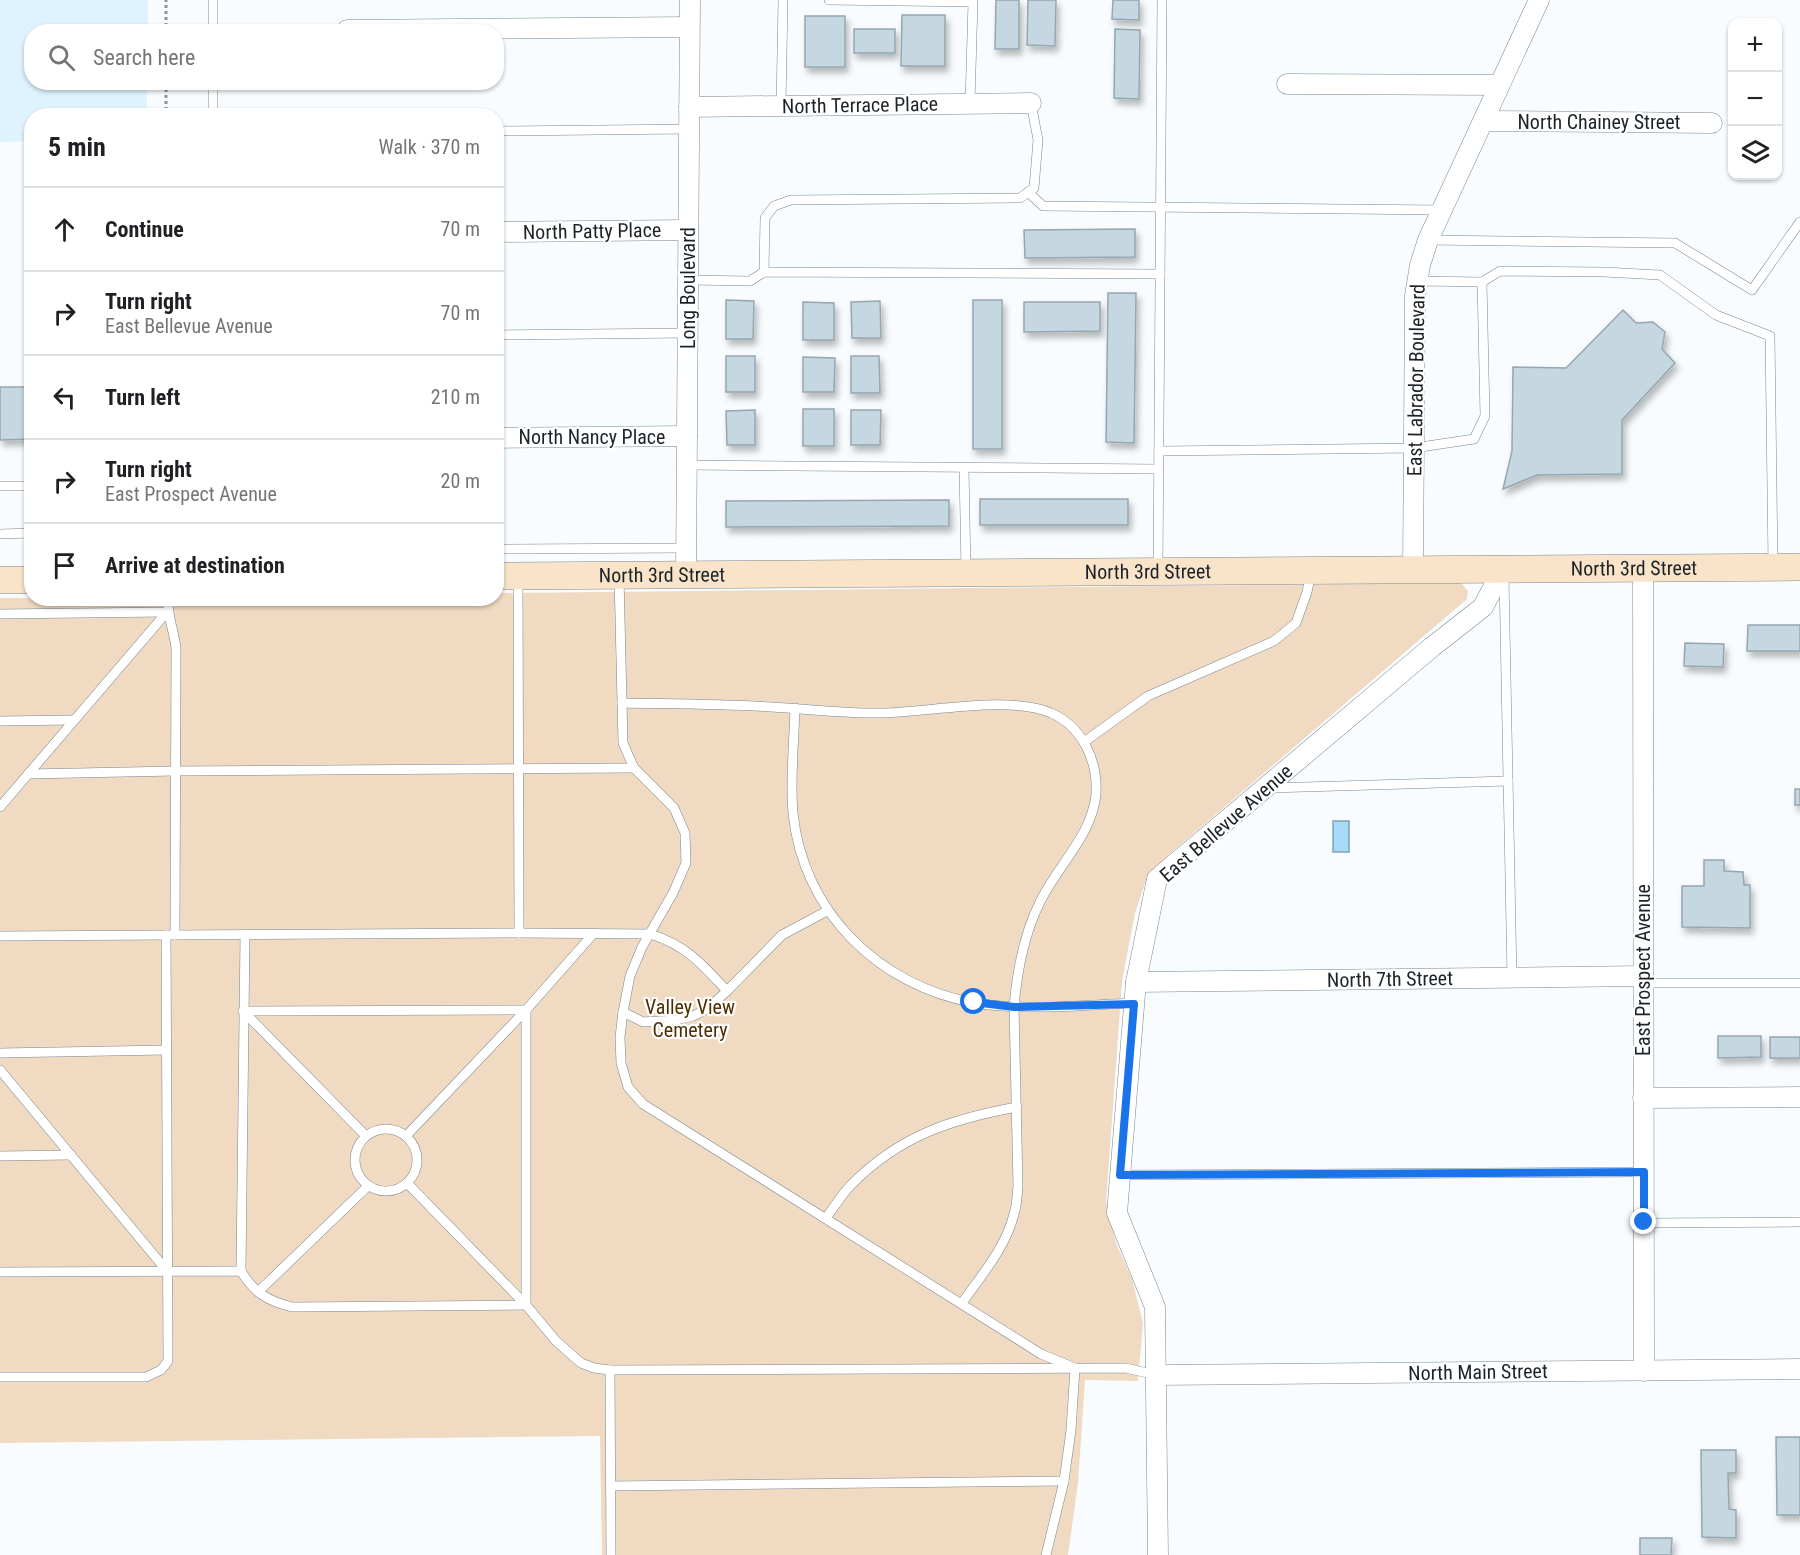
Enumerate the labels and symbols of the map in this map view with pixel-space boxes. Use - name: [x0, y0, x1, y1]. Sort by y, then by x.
- street label: North Terrace Place: [782, 92, 938, 118]
- street label: North Chainey Street: [1517, 110, 1681, 134]
- street label: North Patty Place: [523, 218, 661, 244]
- street label: Long Boulevard: [676, 227, 700, 349]
- street label: East Labrador Boulevard: [1402, 284, 1430, 476]
- street label: North Nancy Place: [519, 425, 665, 449]
- street label: North 3rd Street: [1571, 556, 1697, 581]
- street label: North 3rd Street: [1085, 559, 1211, 584]
- street label: North 3rd Street: [599, 562, 725, 587]
- street label: East Bellevue Avenue: [1155, 759, 1297, 887]
- street label: East Prospect Avenue: [1631, 884, 1655, 1056]
- street label: North 7th Street: [1327, 966, 1453, 992]
- route start: [960, 988, 986, 1014]
- park label: Valley View Cemetery: [645, 995, 735, 1042]
- route end: [1630, 1208, 1656, 1234]
- street label: North Main Street: [1408, 1359, 1548, 1385]

